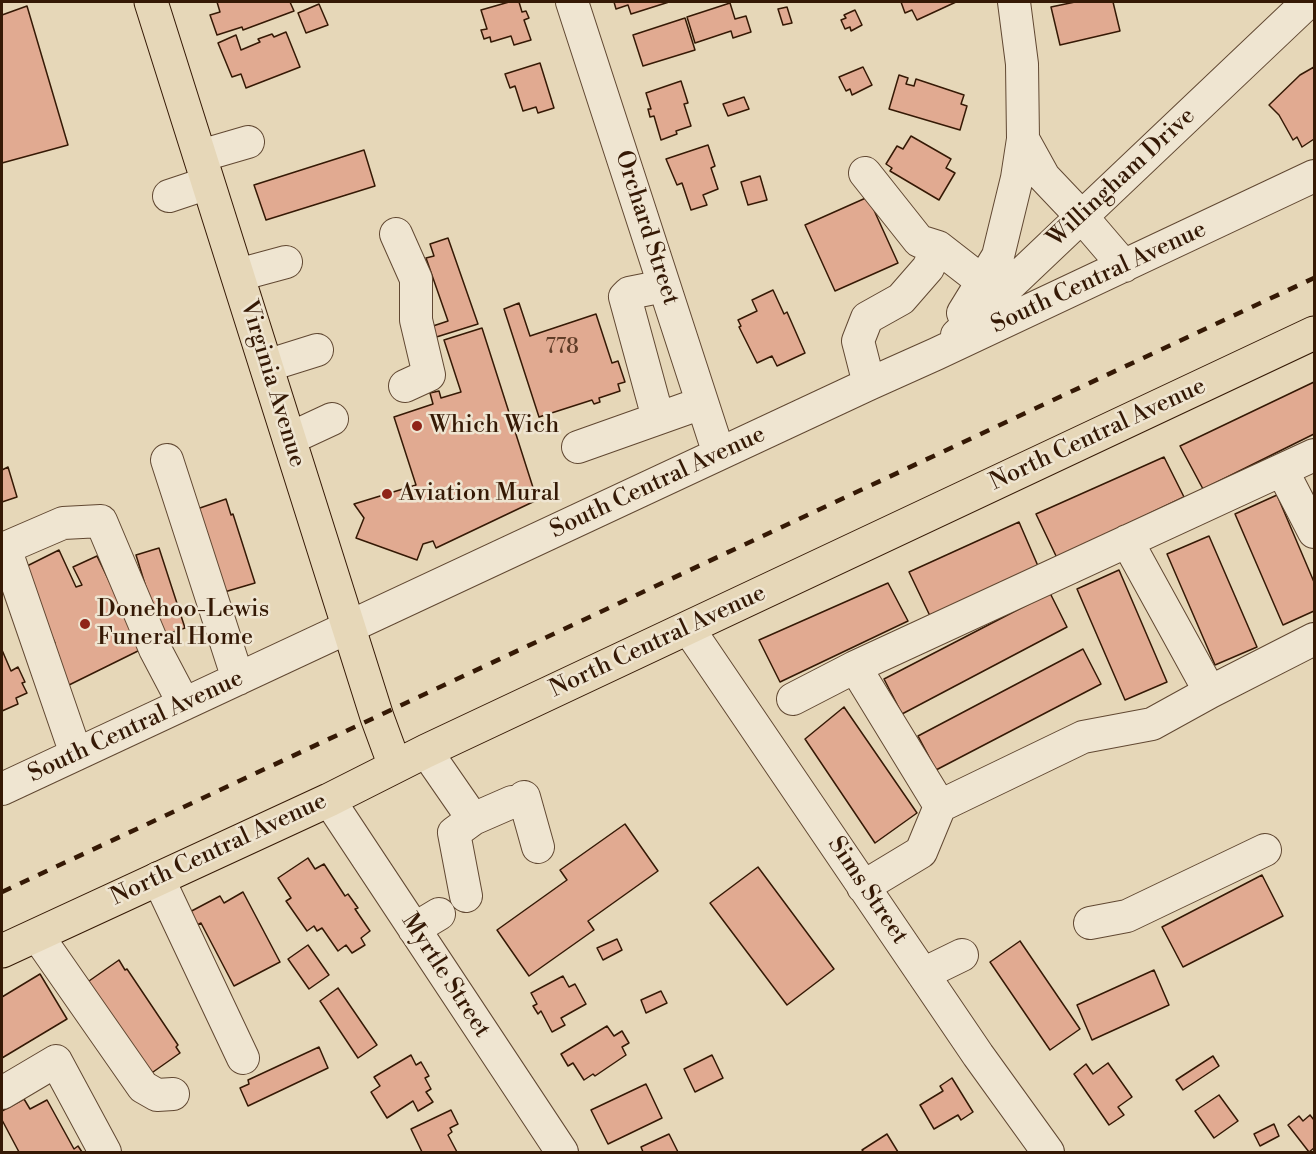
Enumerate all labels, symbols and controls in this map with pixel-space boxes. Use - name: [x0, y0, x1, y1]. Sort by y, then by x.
- street label: Willingham Drive: [1042, 102, 1202, 254]
- street label: Orchard Street: [607, 147, 685, 309]
- street label: South Central Avenue: [987, 216, 1211, 340]
- street label: Virginia Avenue: [233, 297, 311, 471]
- house number: 778: [545, 335, 579, 361]
- street label: North Central Avenue: [985, 372, 1211, 498]
- place label: Which Wich: [429, 412, 559, 440]
- marker: Which Wich: [410, 419, 424, 433]
- street label: South Central Avenue: [546, 421, 770, 545]
- place label: Aviation Mural: [399, 480, 560, 508]
- marker: Aviation Mural: [380, 487, 394, 501]
- street label: North Central Avenue: [545, 579, 771, 705]
- place label: Donehoo-Lewis Funeral Home: [97, 596, 269, 652]
- marker: Donehoo-Lewis Funeral Home: [78, 617, 92, 631]
- street label: South Central Avenue: [24, 665, 248, 789]
- street label: North Central Avenue: [106, 787, 332, 913]
- street label: Sims Street: [821, 832, 913, 950]
- street label: Myrtle Street: [394, 909, 496, 1043]

